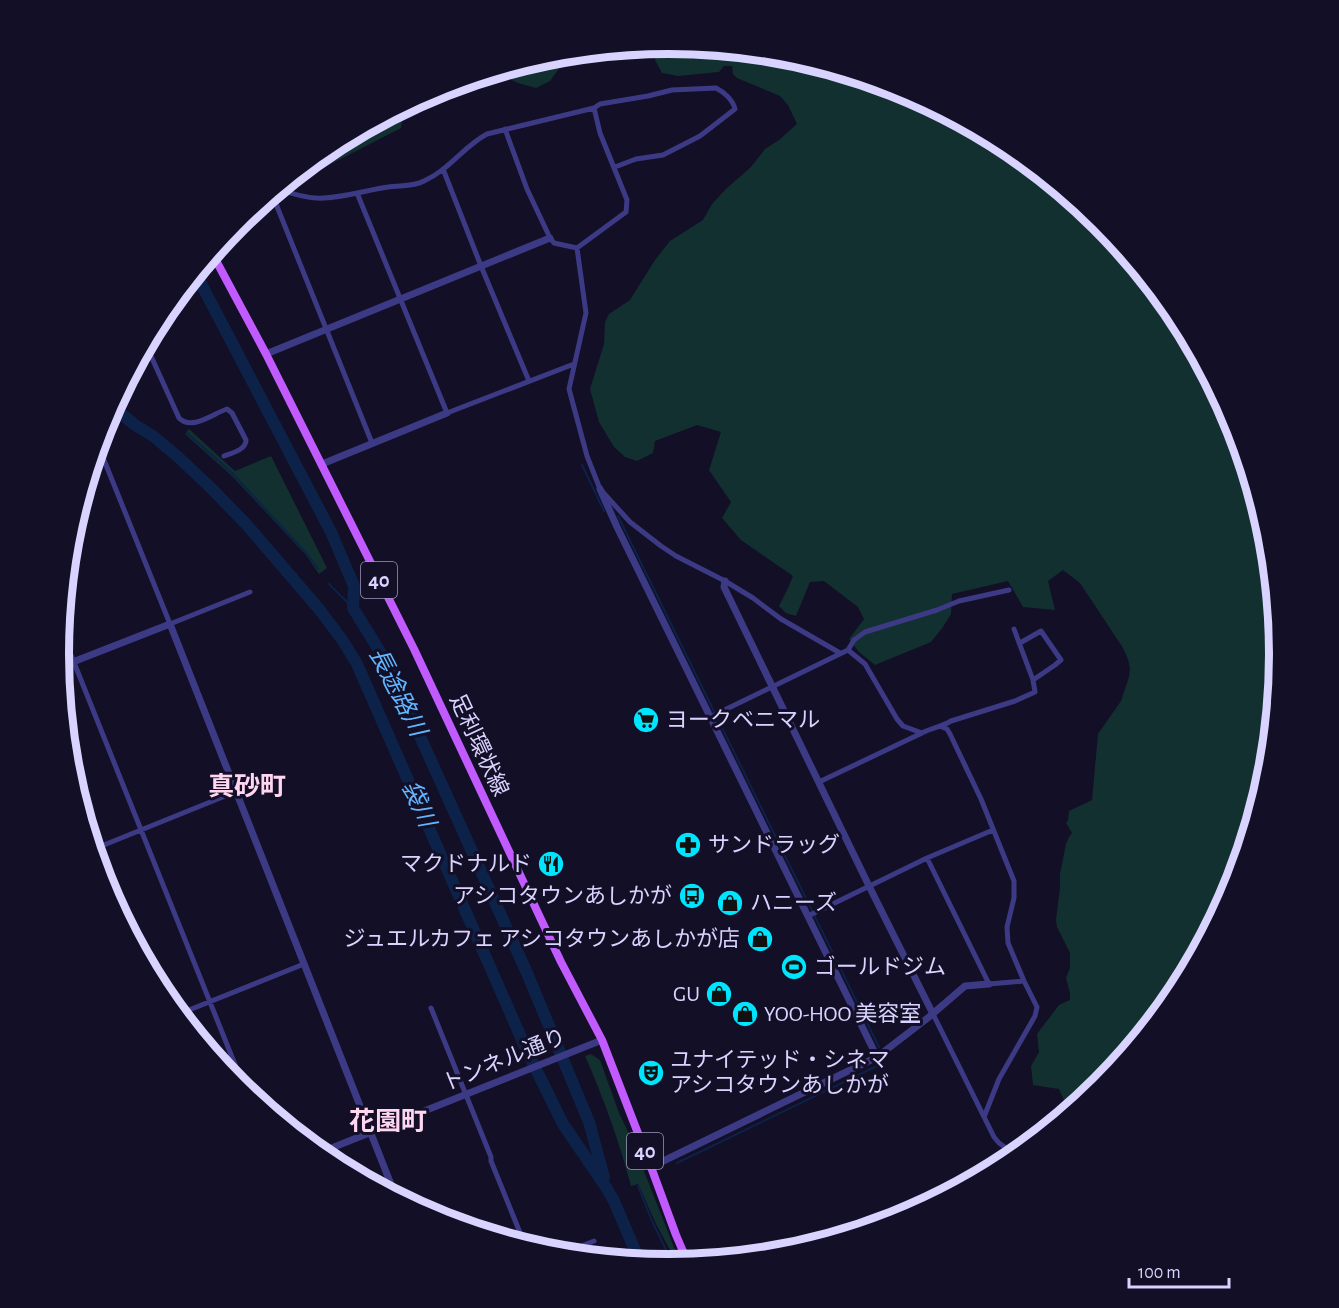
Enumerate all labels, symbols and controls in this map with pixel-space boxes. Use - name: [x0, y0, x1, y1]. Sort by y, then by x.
- road number: 40: [361, 562, 397, 598]
- water label: 長途路川: [365, 643, 433, 743]
- street label: 足利環状線: [446, 690, 513, 800]
- supermarket icon: ヨークベニマル: [631, 705, 661, 735]
- place label: ヨークベニマル: [666, 709, 820, 731]
- district label: 真砂町: [208, 772, 286, 800]
- water label: 袋川: [397, 776, 442, 834]
- pharmacy icon: サンドラッグ: [673, 830, 703, 860]
- place label: サンドラッグ: [708, 833, 840, 856]
- restaurant icon: マクドナルド: [536, 849, 566, 879]
- place label: マクドナルド: [400, 853, 532, 875]
- bus stop icon: アシコタウンあしかが: [677, 881, 707, 911]
- place label: アシコタウンあしかが: [453, 884, 672, 907]
- shop icon: ハニーズ: [715, 888, 745, 918]
- place label: ハニーズ: [750, 891, 837, 914]
- shop icon: ジュエルカフェ アシコタウンあしかが店: [745, 924, 775, 954]
- place label: ジュエルカフェ アシコタウンあしかが店: [343, 927, 740, 950]
- sports icon: ゴールドジム: [779, 952, 809, 982]
- place label: ゴールドジム: [814, 955, 946, 978]
- shop icon: GU: [704, 979, 734, 1009]
- place label: GU: [673, 983, 700, 1005]
- shop icon: YOO-HOO 美容室: [730, 999, 760, 1029]
- place label: YOO-HOO 美容室: [764, 1002, 921, 1025]
- street label: トンネル通り: [439, 1025, 569, 1095]
- place label: ユナイテッド・シネマ アシコタウンあしかが: [670, 1049, 890, 1096]
- theatre icon: ユナイテッド・シネマ アシコタウンあしかが: [636, 1058, 666, 1088]
- district label: 花園町: [349, 1107, 427, 1135]
- road number: 40: [627, 1133, 663, 1169]
- scale bar: [1129, 1251, 1230, 1289]
- text: 100 m: [1138, 1264, 1181, 1282]

